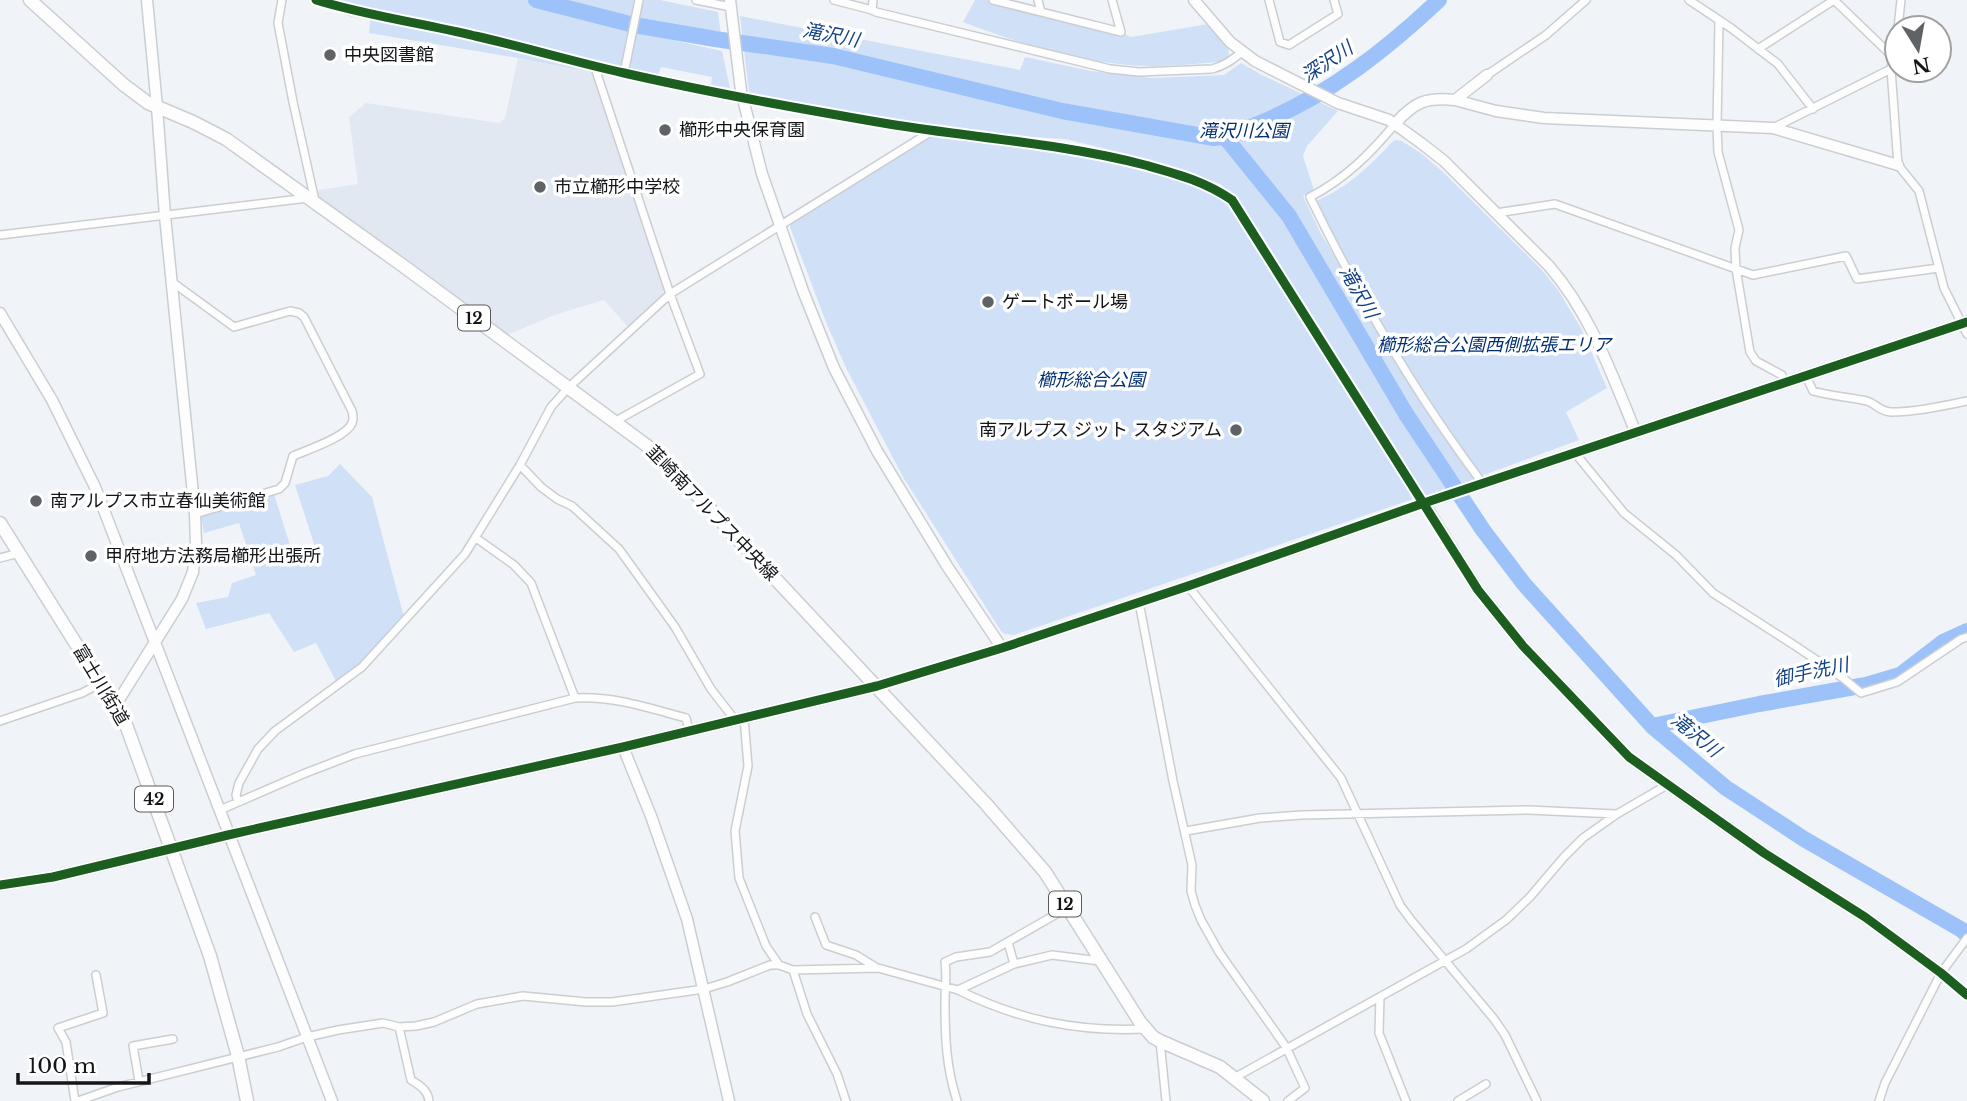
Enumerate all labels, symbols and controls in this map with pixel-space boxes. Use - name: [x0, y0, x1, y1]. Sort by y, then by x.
- north arrow: [1883, 14, 1953, 84]
- water label: 滝沢川: [801, 18, 863, 52]
- water label: 深沢川: [1297, 35, 1359, 87]
- place label: 中央図書館: [344, 44, 434, 66]
- marker: 中央図書館: [322, 47, 338, 63]
- text: N: [1910, 52, 1932, 78]
- place label: 櫛形中央保育園: [679, 119, 805, 141]
- park label: 滝沢川公園: [1199, 120, 1292, 142]
- marker: 櫛形中央保育園: [657, 122, 673, 138]
- place label: 市立櫛形中学校: [554, 176, 680, 198]
- marker: 市立櫛形中学校: [532, 179, 548, 195]
- water label: 滝沢川: [1335, 262, 1384, 324]
- place label: ゲートボール場: [1002, 291, 1128, 313]
- marker: ゲートボール場: [980, 294, 996, 310]
- road number: 12: [458, 306, 490, 330]
- park label: 櫛形総合公園西側拡張エリア: [1377, 334, 1613, 356]
- park label: 櫛形総合公園: [1037, 369, 1148, 391]
- place label: 南アルプス ジット スタジアム: [979, 419, 1222, 441]
- marker: 南アルプス ジット スタジアム: [1228, 422, 1244, 438]
- street label: 韮崎南アルプス中央線: [642, 441, 782, 585]
- place label: 南アルプス市立春仙美術館: [50, 490, 266, 512]
- marker: 南アルプス市立春仙美術館: [28, 493, 44, 509]
- place label: 甲府地方法務局櫛形出張所: [105, 545, 321, 567]
- marker: 甲府地方法務局櫛形出張所: [83, 548, 99, 564]
- street label: 富士川街道: [68, 641, 134, 729]
- water label: 御手洗川: [1771, 652, 1853, 691]
- water label: 滝沢川: [1667, 708, 1727, 763]
- road number: 42: [135, 786, 173, 812]
- road number: 12: [1049, 891, 1081, 916]
- scale bar: [18, 1042, 149, 1086]
- text: 100 m: [28, 1053, 96, 1079]

